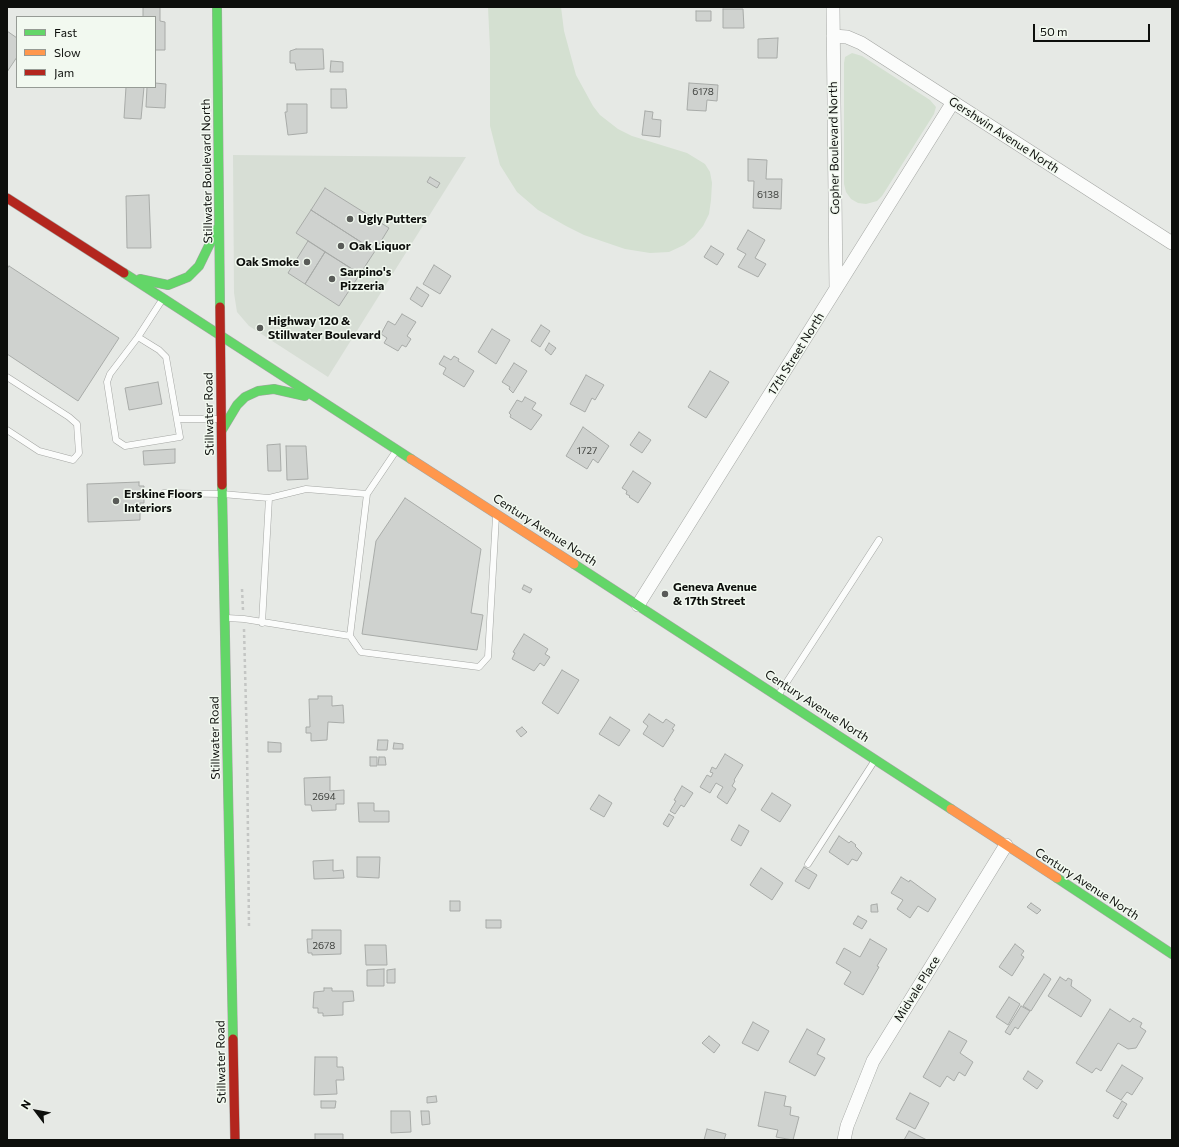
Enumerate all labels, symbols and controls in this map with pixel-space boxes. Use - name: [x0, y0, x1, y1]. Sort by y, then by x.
- legend: [16, 16, 156, 88]
- scale bar: [1035, 16, 1152, 42]
- text: 50 m: [1040, 24, 1068, 38]
- text: Fast: [54, 25, 77, 39]
- text: Slow: [54, 45, 81, 59]
- text: Jam: [54, 65, 74, 79]
- street label: Gopher Boulevard North: [826, 81, 842, 215]
- house number: 6178: [692, 86, 714, 98]
- street label: Gershwin Avenue North: [946, 94, 1062, 176]
- street label: Stillwater Boulevard North: [199, 98, 215, 244]
- house number: 6138: [757, 189, 779, 201]
- place label: Ugly Putters: [358, 212, 427, 226]
- marker: Ugly Putters: [345, 214, 355, 224]
- place label: Oak Liquor: [349, 239, 411, 253]
- marker: Oak Liquor: [336, 241, 346, 251]
- place label: Oak Smoke: [236, 255, 299, 269]
- marker: Oak Smoke: [302, 257, 312, 267]
- place label: Sarpino's Pizzeria: [340, 265, 391, 293]
- marker: Sarpino's Pizzeria: [327, 274, 337, 284]
- street label: 17th Street North: [765, 310, 827, 398]
- place label: Highway 120 & Stillwater Boulevard: [268, 314, 381, 342]
- marker: Highway 120 & Stillwater Boulevard: [255, 323, 265, 333]
- street label: Stillwater Road: [201, 372, 217, 456]
- house number: 1727: [577, 445, 597, 457]
- place label: Erskine Floors Interiors: [124, 487, 202, 515]
- street label: Century Avenue North: [490, 491, 600, 569]
- marker: Erskine Floors Interiors: [111, 496, 121, 506]
- place label: Geneva Avenue & 17th Street: [673, 580, 757, 608]
- marker: Geneva Avenue & 17th Street: [660, 589, 670, 599]
- street label: Century Avenue North: [762, 667, 872, 745]
- street label: Stillwater Road: [207, 696, 223, 780]
- house number: 2694: [312, 791, 336, 803]
- street label: Century Avenue North: [1032, 845, 1142, 923]
- house number: 2678: [313, 940, 335, 952]
- street label: Midvale Place: [891, 954, 943, 1024]
- street label: Stillwater Road: [213, 1020, 229, 1104]
- north arrow: [16, 1091, 56, 1131]
- text: N: [18, 1097, 33, 1111]

